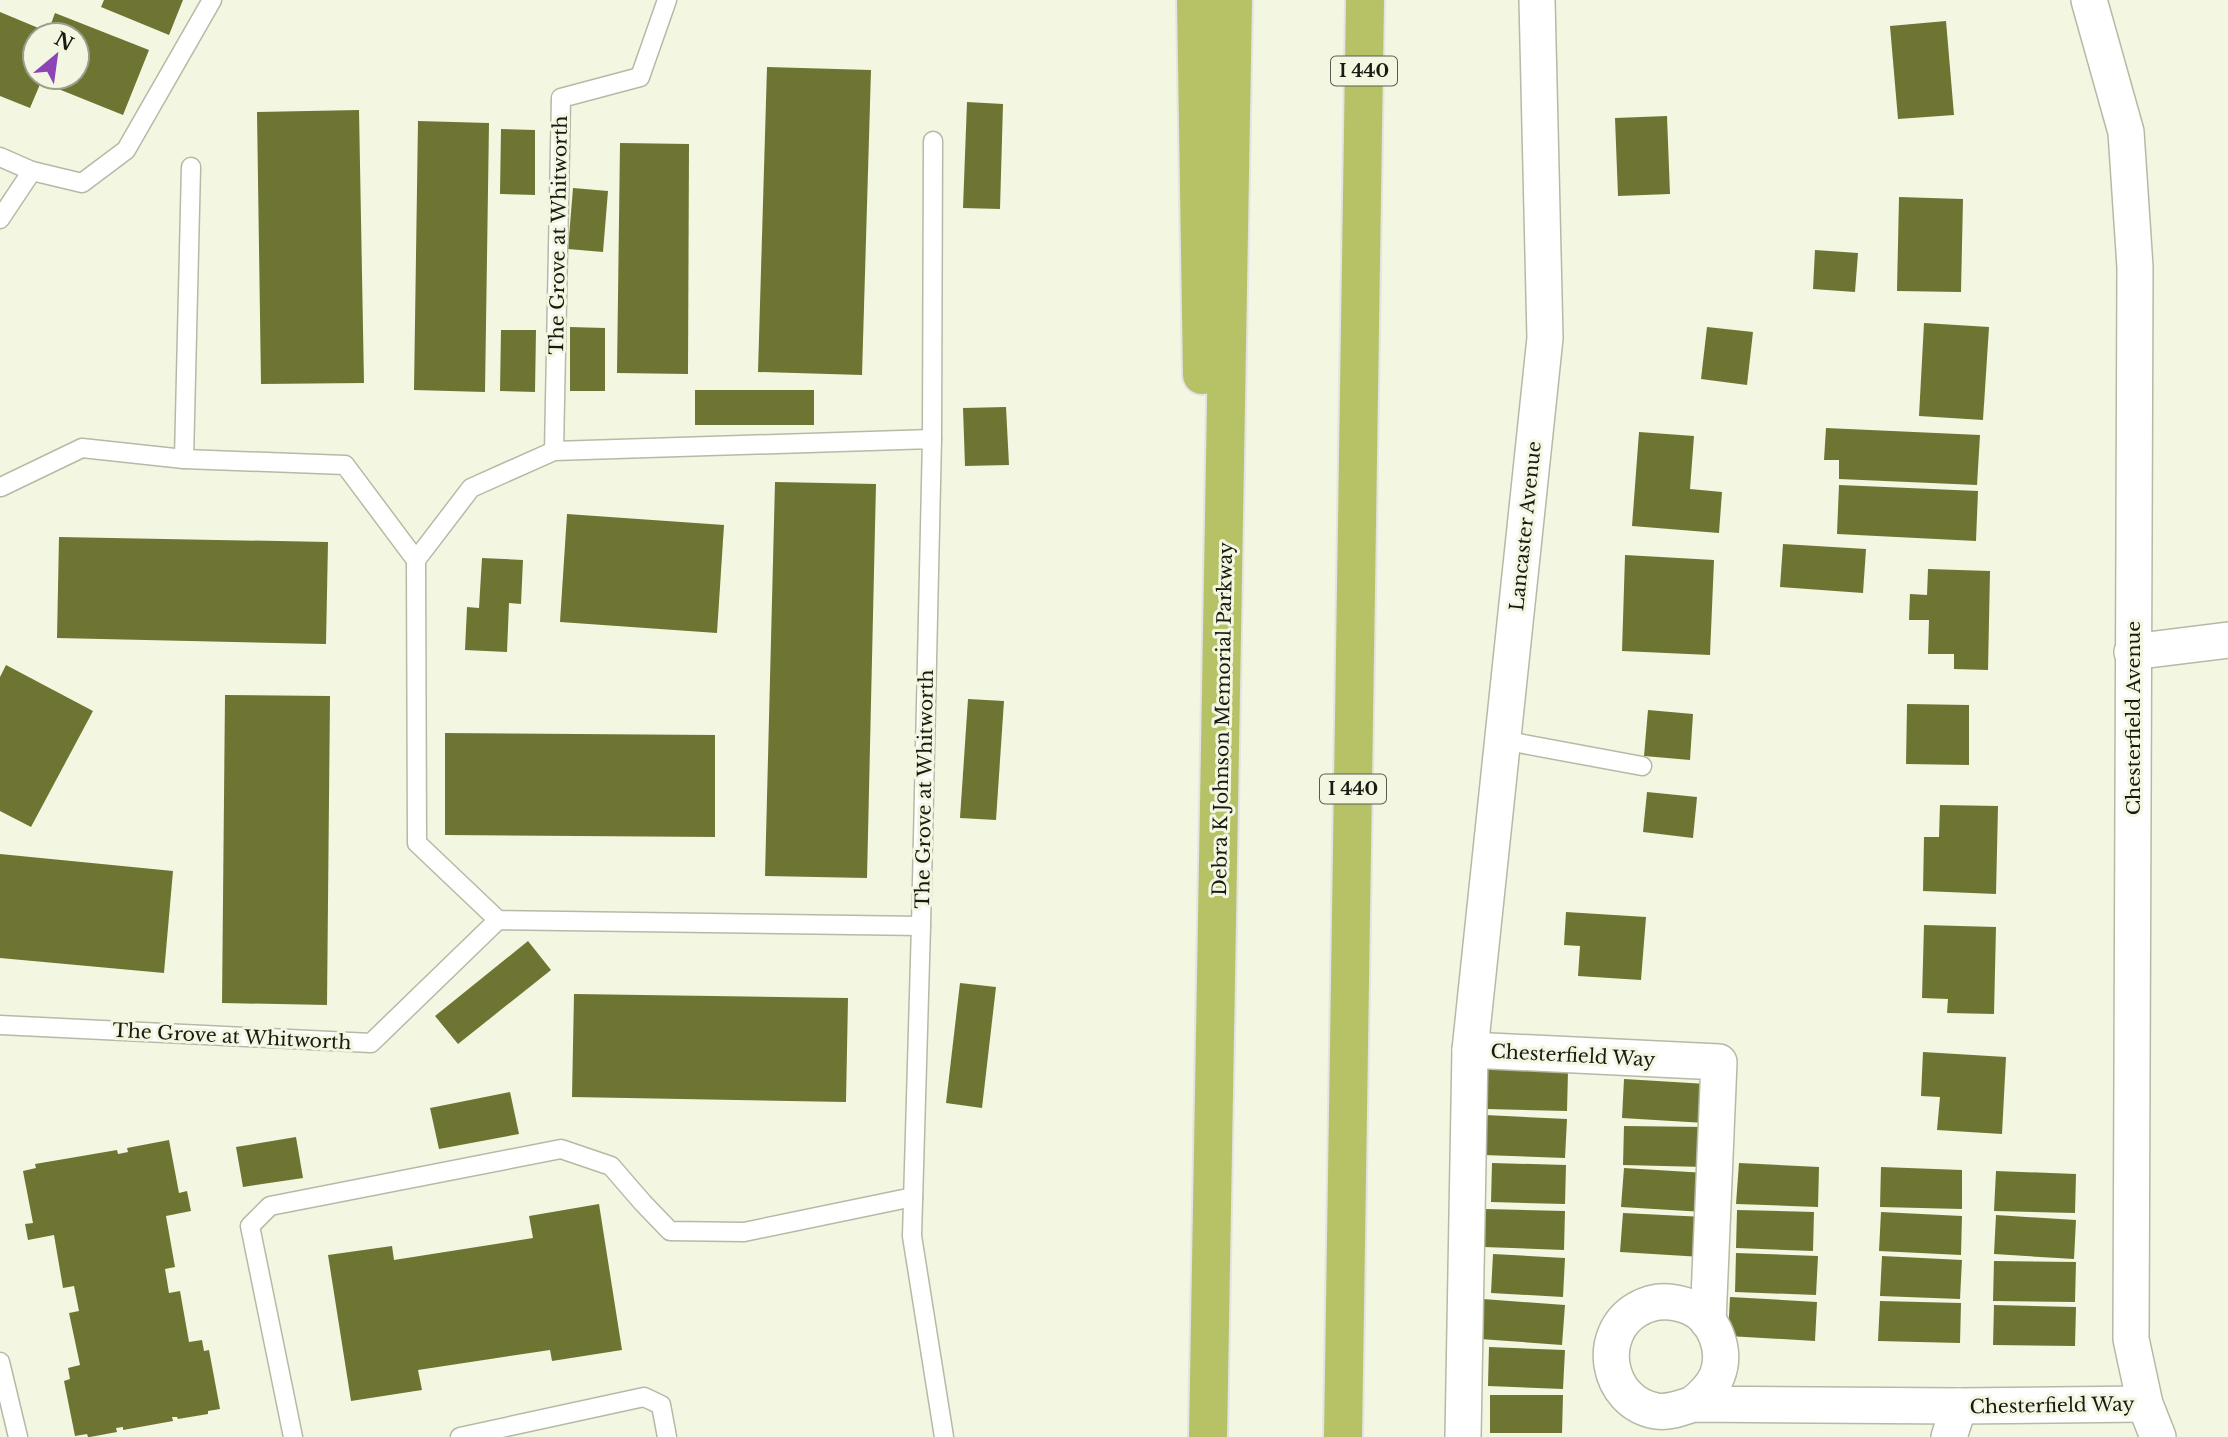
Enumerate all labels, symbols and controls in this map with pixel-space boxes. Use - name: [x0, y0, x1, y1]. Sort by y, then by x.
- north arrow: [21, 21, 91, 91]
- text: N: [51, 27, 78, 56]
- road number: I 440: [1331, 56, 1397, 86]
- street label: The Grove at Whitworth: [545, 115, 572, 355]
- street label: Lancaster Avenue: [1505, 440, 1546, 612]
- street label: Debra K Johnson Memorial Parkway: [1208, 542, 1237, 896]
- street label: Chesterfield Avenue: [2122, 621, 2145, 815]
- street label: The Grove at Whitworth: [911, 669, 938, 909]
- road number: I 440: [1320, 774, 1386, 804]
- street label: The Grove at Whitworth: [112, 1019, 352, 1054]
- street label: Chesterfield Way: [1490, 1040, 1656, 1071]
- street label: Chesterfield Way: [1969, 1393, 2135, 1418]

